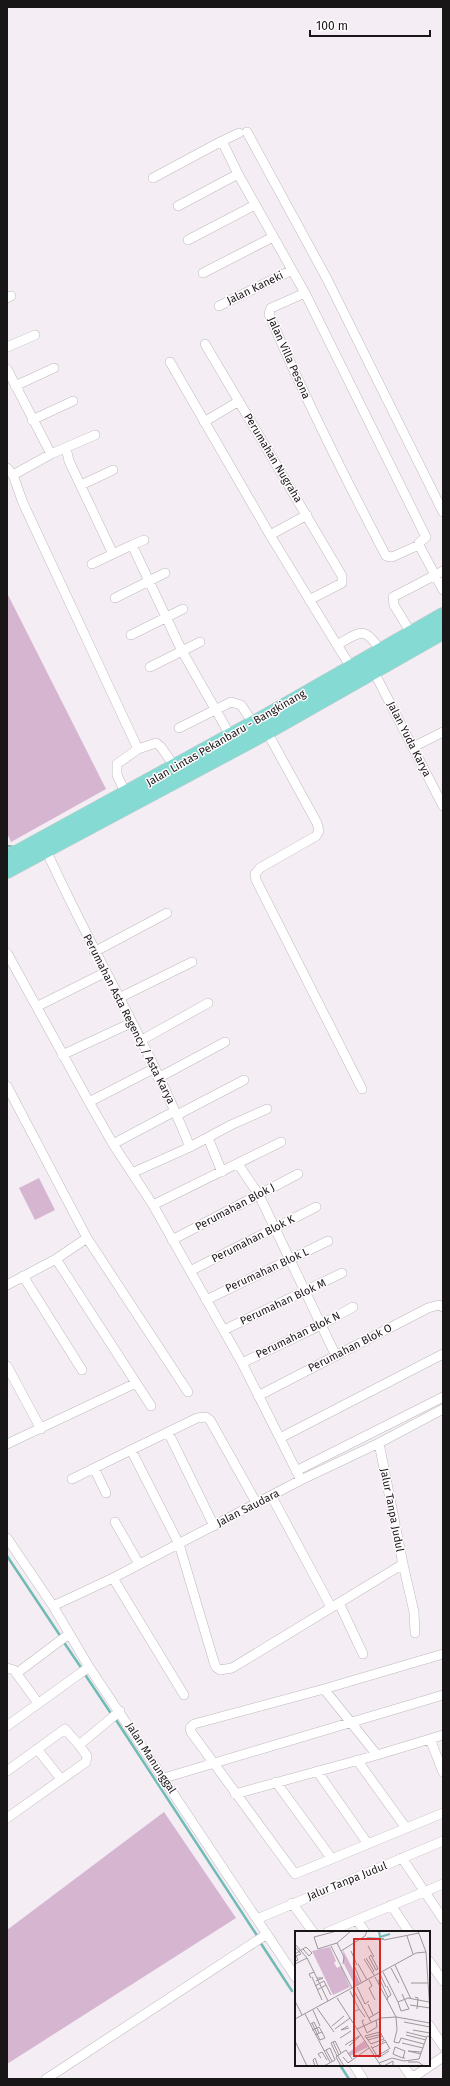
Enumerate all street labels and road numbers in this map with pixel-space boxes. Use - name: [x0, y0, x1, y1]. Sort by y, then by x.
- street label: Jalan Kaneki: [225, 269, 285, 307]
- street label: Jalan Villa Pesona: [265, 315, 313, 401]
- street label: Perumahan Nugraha: [241, 411, 305, 505]
- street label: Jalan Lintas Pekanbaru - Bangkinang: [144, 687, 308, 789]
- street label: Jalan Yuda Karya: [384, 699, 434, 779]
- street label: Perumahan Asta Regency / Asta Karya: [80, 932, 178, 1106]
- street label: Perumahan Blok J: [193, 1181, 277, 1233]
- street label: Perumahan Blok K: [209, 1212, 297, 1265]
- street label: Perumahan Blok L: [223, 1245, 311, 1295]
- street label: Perumahan Blok M: [238, 1276, 328, 1328]
- street label: Perumahan Blok N: [254, 1309, 342, 1361]
- street label: Perumahan Blok O: [306, 1321, 394, 1375]
- street label: Jalur Tanpa Judul: [378, 1467, 406, 1553]
- street label: Jalan Saudara: [215, 1487, 281, 1529]
- street label: Jalan Manunggal: [123, 1720, 179, 1796]
- street label: Jalur Tanpa Judul: [305, 1859, 389, 1903]

